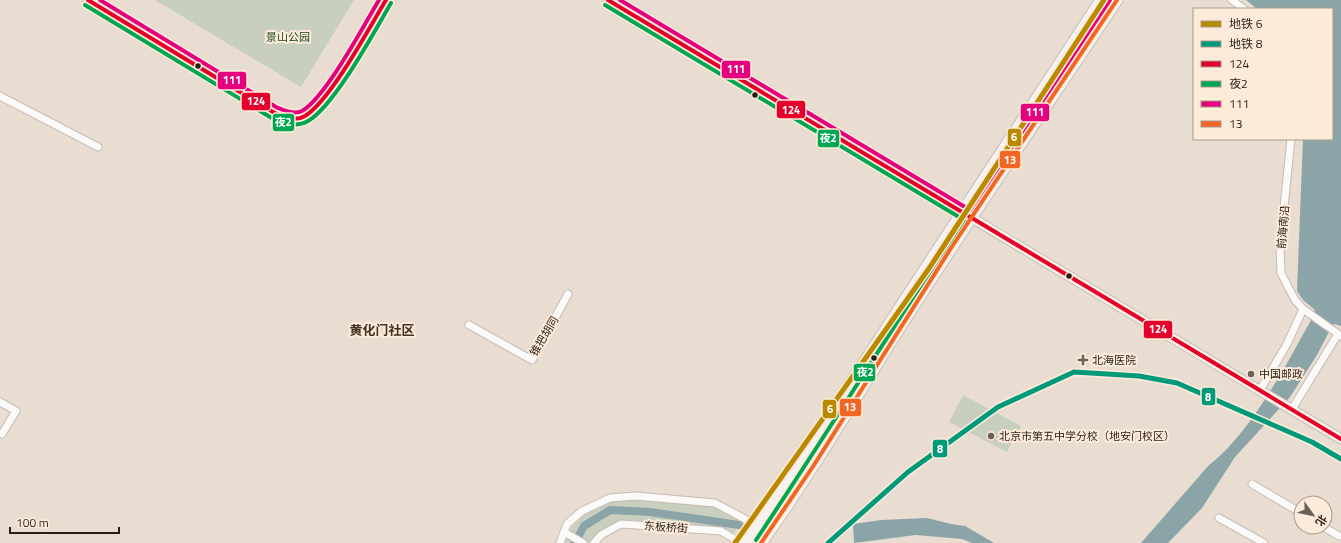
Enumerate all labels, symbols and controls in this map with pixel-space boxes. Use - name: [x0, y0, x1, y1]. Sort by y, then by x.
- legend: [1193, 8, 1333, 140]
- text: 地铁 6: [1229, 14, 1263, 33]
- park label: 景山公园: [266, 29, 310, 45]
- text: 地铁 8: [1229, 34, 1263, 53]
- text: 124: [1229, 54, 1249, 73]
- line badge: 111: [721, 60, 751, 79]
- unlabelled marker: [193, 61, 203, 71]
- text: 111: [727, 61, 745, 77]
- line badge: 111: [217, 71, 247, 90]
- text: 111: [223, 72, 241, 88]
- text: 夜2: [1229, 74, 1248, 93]
- unlabelled marker: [750, 90, 760, 100]
- line badge: 124: [241, 92, 271, 111]
- text: 124: [247, 93, 265, 109]
- text: 111: [1229, 94, 1249, 113]
- line badge: 124: [776, 100, 806, 119]
- text: 124: [782, 102, 800, 118]
- line badge: 111: [1020, 103, 1050, 122]
- text: 111: [1026, 104, 1044, 120]
- line badge: 夜2: [272, 113, 295, 132]
- text: 夜2: [274, 114, 292, 130]
- text: 13: [1229, 114, 1242, 133]
- line badge: 6: [1007, 128, 1022, 147]
- line badge: 夜2: [817, 129, 840, 148]
- text: 6: [1011, 129, 1017, 145]
- text: 夜2: [819, 130, 837, 146]
- line badge: 13: [999, 150, 1021, 169]
- text: 13: [1004, 152, 1016, 168]
- street label: 前海南沿: [1273, 204, 1293, 250]
- unlabelled marker: [1064, 271, 1074, 281]
- street label: 锥把胡同: [526, 313, 562, 359]
- district label: 黄化门社区: [349, 320, 415, 340]
- line badge: 124: [1143, 320, 1173, 339]
- text: 124: [1149, 321, 1167, 337]
- place label: 北海医院: [1092, 352, 1136, 368]
- unlabelled marker: [869, 353, 879, 363]
- marker: 北海医院: [1077, 354, 1089, 366]
- line badge: 夜2: [853, 363, 876, 382]
- text: 夜2: [856, 364, 874, 380]
- place label: 中国邮政: [1259, 366, 1303, 382]
- marker: 中国邮政: [1246, 369, 1256, 379]
- line badge: 8: [1201, 387, 1216, 406]
- text: 8: [1205, 389, 1211, 405]
- line badge: 13: [839, 398, 862, 417]
- line badge: 6: [822, 399, 837, 419]
- text: 13: [844, 399, 856, 415]
- text: 6: [827, 401, 833, 417]
- place label: 北京市第五中学分校（地安门校区）: [999, 428, 1175, 444]
- marker: 北京市第五中学分校（地安门校区）: [986, 431, 996, 441]
- line badge: 8: [932, 439, 948, 458]
- text: 8: [937, 441, 943, 457]
- north arrow: [1293, 495, 1333, 535]
- scale bar: [10, 509, 119, 535]
- text: 北: [1312, 511, 1331, 529]
- text: 100 m: [16, 513, 49, 532]
- street label: 东板桥街: [643, 517, 689, 537]

